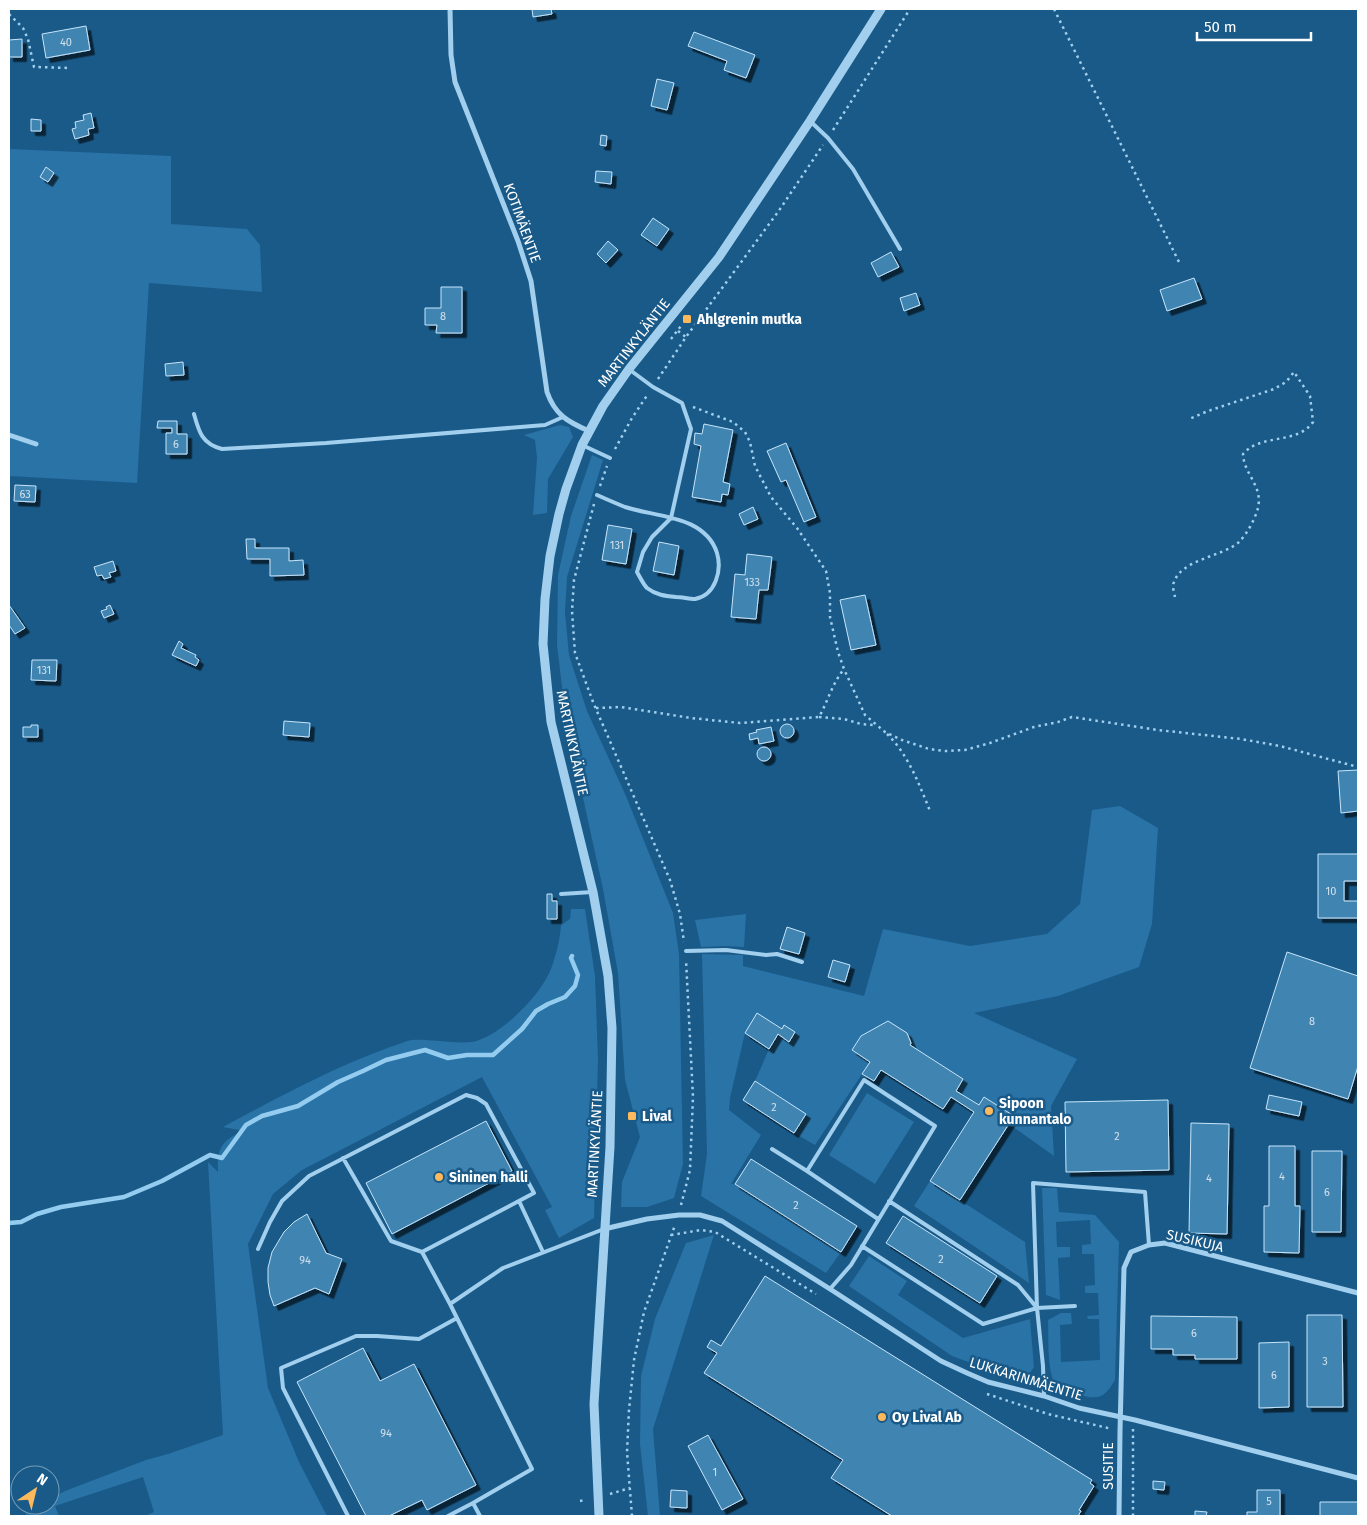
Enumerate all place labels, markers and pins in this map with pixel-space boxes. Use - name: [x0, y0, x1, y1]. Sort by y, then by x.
- place label: Ahlgrenin mutka: [696, 311, 802, 328]
- marker: Ahlgrenin mutka: [681, 313, 693, 325]
- place label: Sipoon kunnantalo: [999, 1095, 1072, 1128]
- marker: Sipoon kunnantalo: [983, 1105, 995, 1117]
- place label: Lival: [642, 1108, 673, 1125]
- marker: Lival: [626, 1110, 638, 1122]
- place label: Sininen halli: [449, 1169, 528, 1186]
- marker: Sininen halli: [433, 1171, 445, 1183]
- place label: Oy Lival Ab: [892, 1409, 962, 1426]
- marker: Oy Lival Ab: [876, 1411, 888, 1423]

